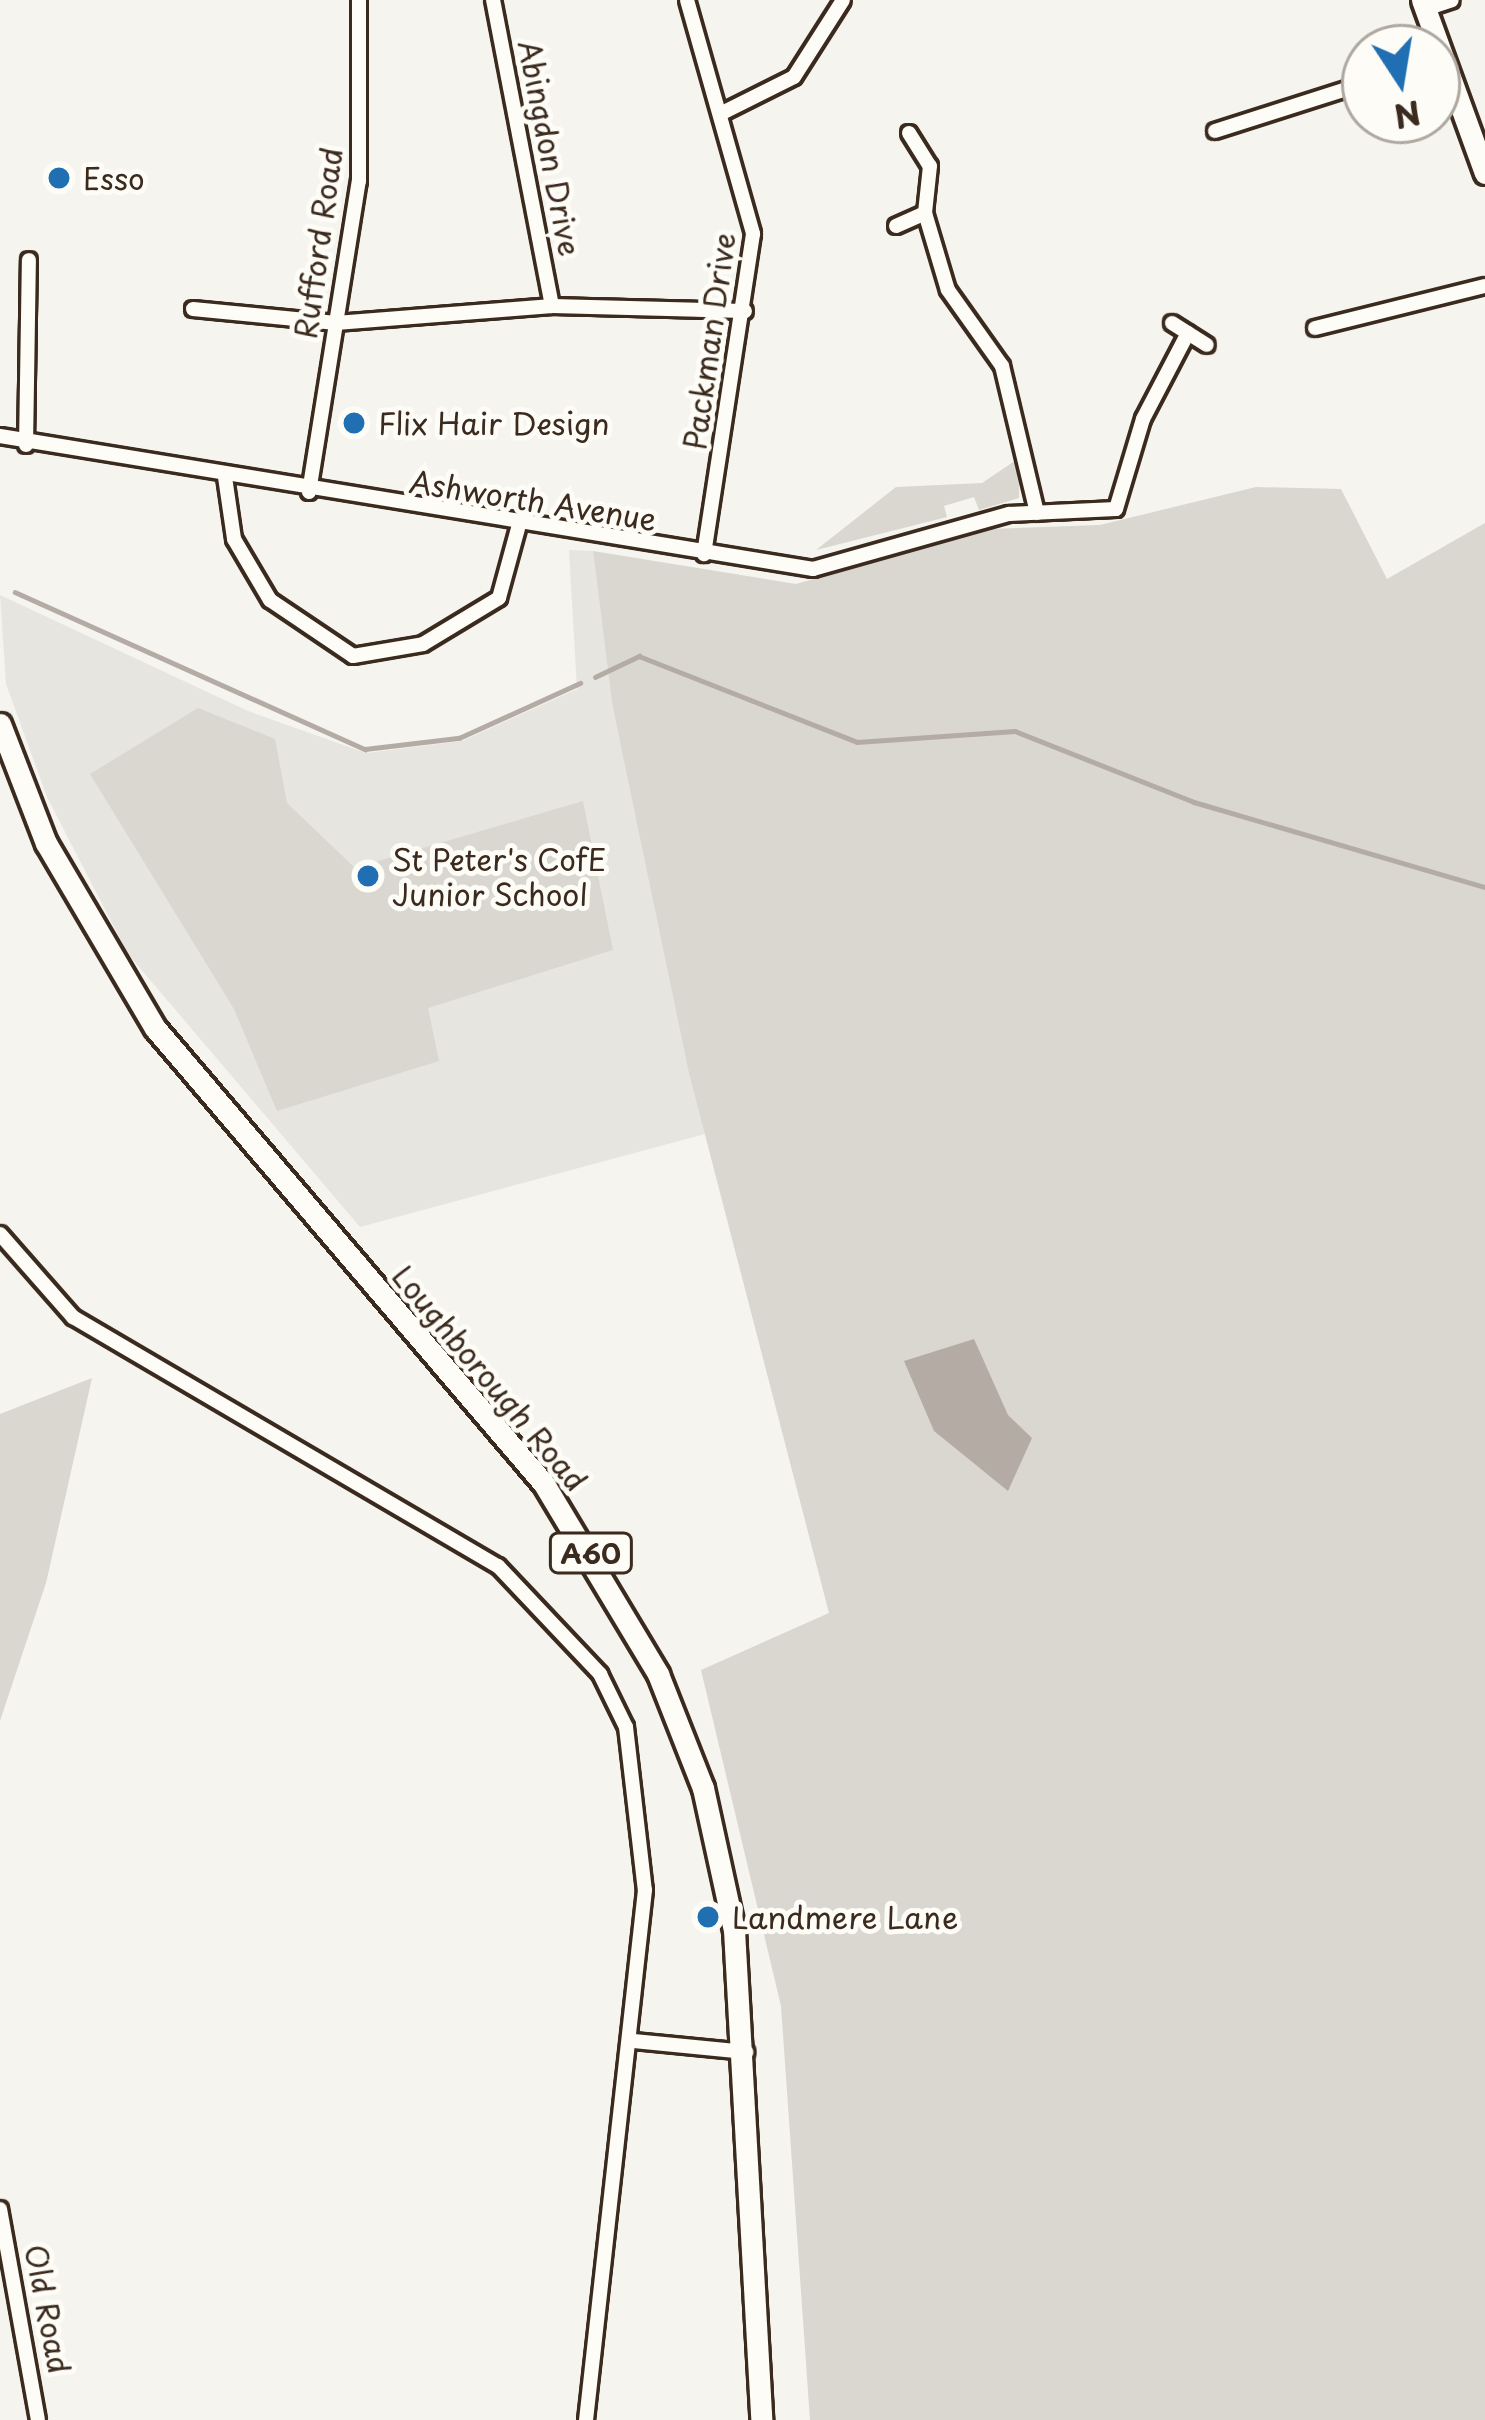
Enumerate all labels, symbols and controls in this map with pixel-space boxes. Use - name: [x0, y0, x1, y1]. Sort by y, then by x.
- north arrow: [1341, 24, 1461, 144]
- street label: Abingdon Drive: [511, 36, 589, 260]
- text: N: [1390, 89, 1426, 143]
- street label: Rufford Road: [287, 145, 349, 341]
- place label: Esso: [83, 160, 145, 196]
- marker: Esso: [46, 165, 72, 191]
- street label: Packman Drive: [676, 230, 742, 452]
- place label: Flix Hair Design: [378, 405, 609, 441]
- marker: Flix Hair Design: [341, 410, 367, 436]
- street label: Ashworth Avenue: [406, 463, 660, 537]
- place label: St Peter's CofE Junior School: [392, 841, 607, 912]
- marker: St Peter's CofE Junior School: [355, 863, 381, 889]
- street label: Loughborough Road: [385, 1258, 595, 1498]
- road number: A60: [546, 1532, 636, 1574]
- place label: Landmere Lane: [732, 1899, 957, 1935]
- marker: Landmere Lane: [695, 1904, 721, 1930]
- street label: Old Road: [18, 2240, 78, 2378]

